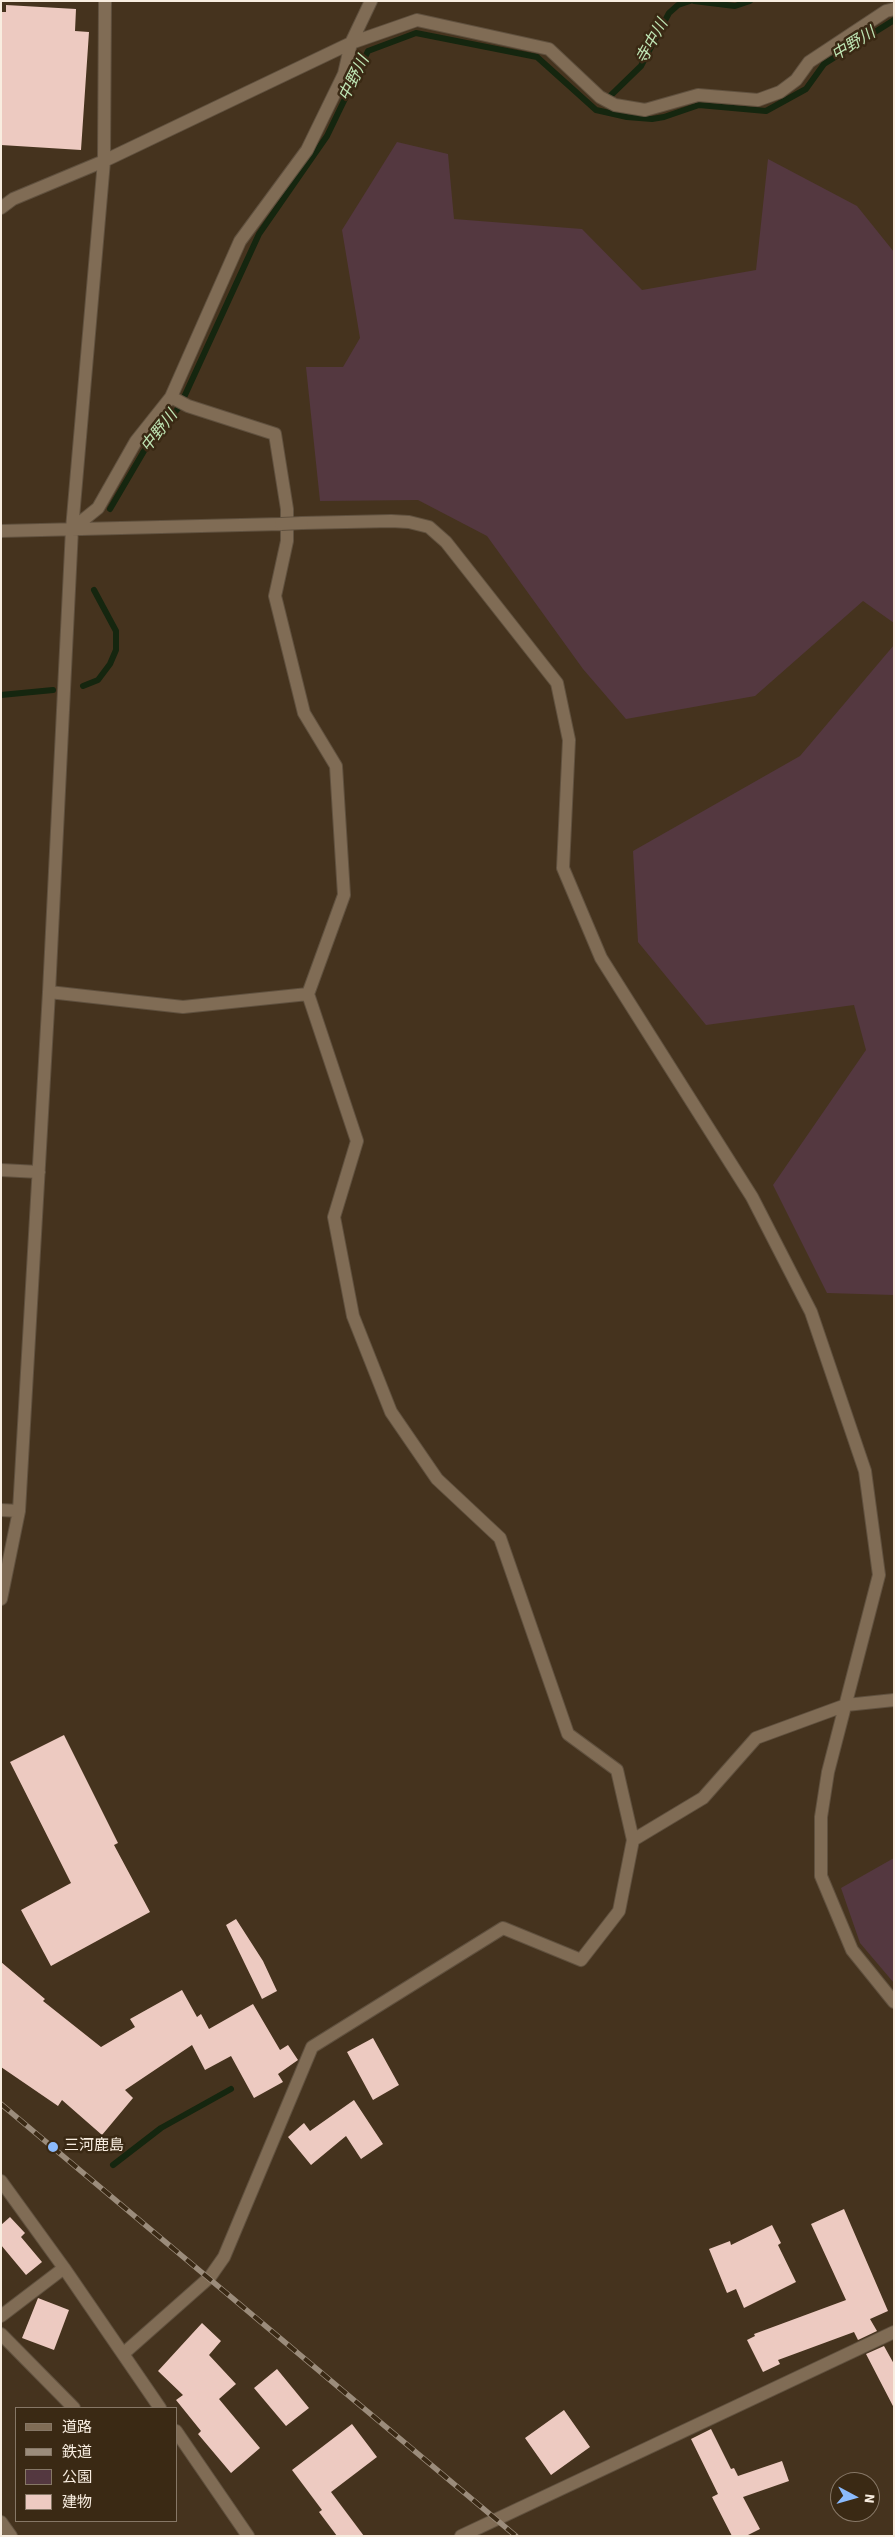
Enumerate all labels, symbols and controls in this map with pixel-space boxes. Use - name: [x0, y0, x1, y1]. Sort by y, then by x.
- water label: 寺中川: [633, 16, 673, 68]
- water label: 中野川: [829, 24, 879, 66]
- water label: 中野川: [336, 53, 374, 105]
- water label: 中野川: [138, 407, 182, 457]
- place label: 三河鹿島: [64, 2138, 124, 2156]
- marker: 三河鹿島: [46, 2140, 60, 2154]
- legend: [15, 2407, 178, 2522]
- text: 道路: [62, 2417, 92, 2438]
- text: 鉄道: [62, 2442, 92, 2463]
- text: 公園: [62, 2467, 92, 2488]
- north arrow: [830, 2472, 880, 2522]
- text: 建物: [62, 2492, 92, 2513]
- text: N: [858, 2493, 879, 2504]

